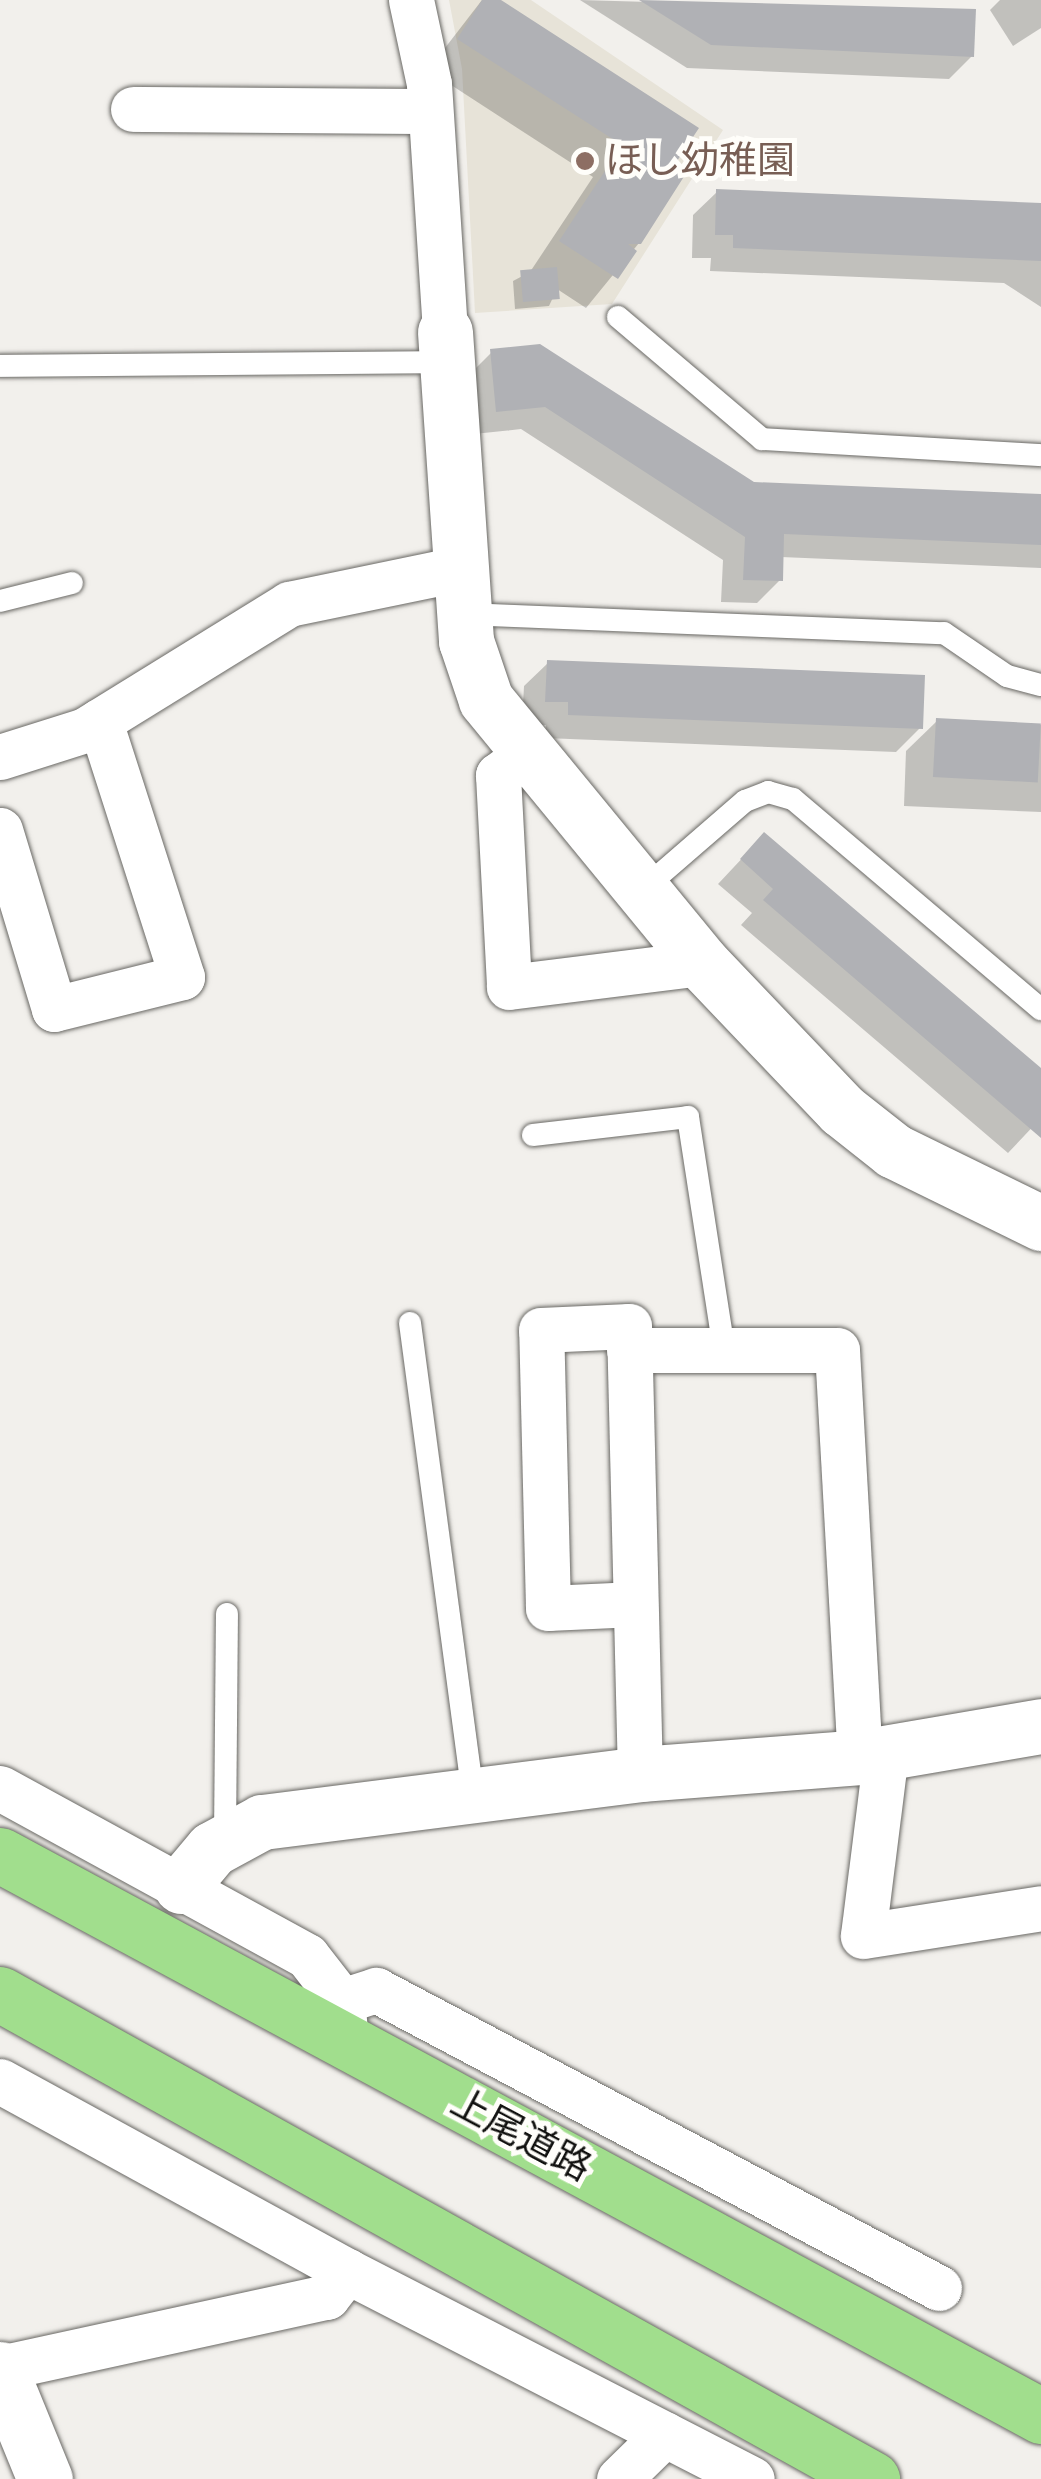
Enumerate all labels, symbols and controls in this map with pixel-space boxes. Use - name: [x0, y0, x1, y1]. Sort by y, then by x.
- place label: ほし幼稚園: [605, 138, 795, 184]
- marker: ほし幼稚園: [574, 150, 596, 172]
- street label: 上尾道路: [443, 2079, 599, 2191]

